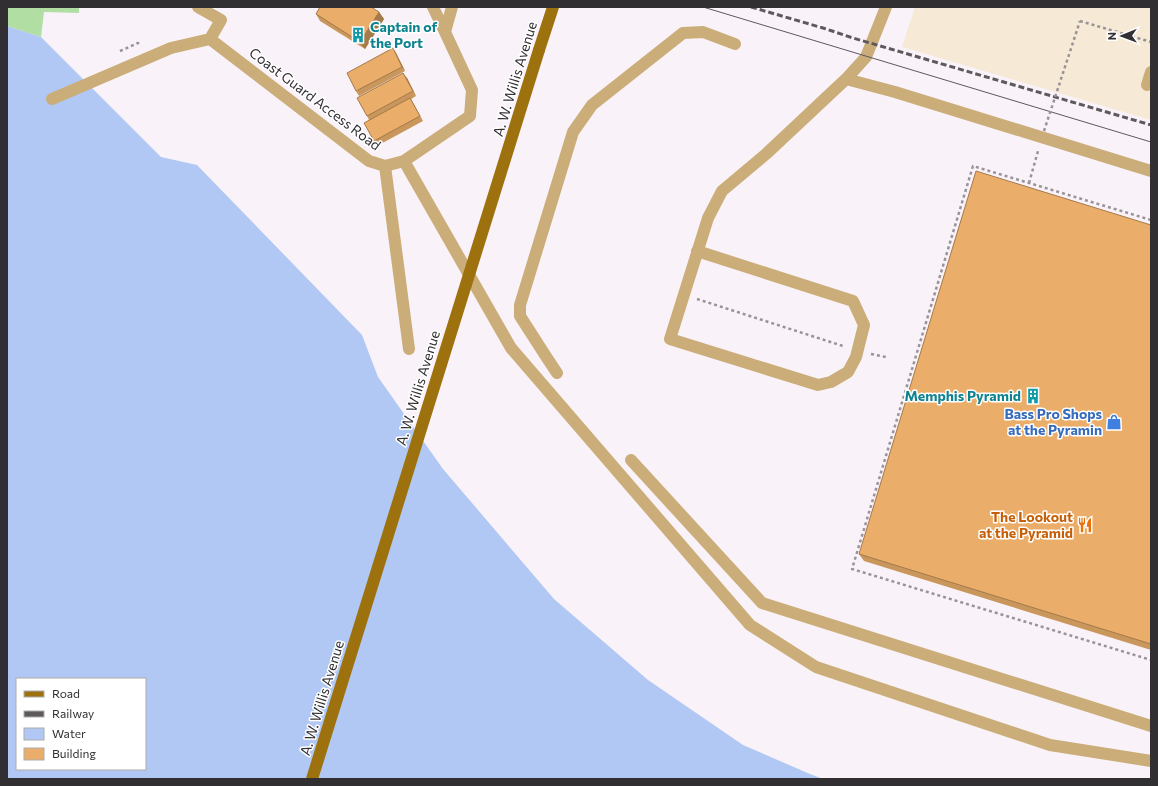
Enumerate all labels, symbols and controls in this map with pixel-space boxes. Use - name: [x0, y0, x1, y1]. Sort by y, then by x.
- north arrow: [1102, 16, 1142, 56]
- place label: Captain of the Port: [370, 18, 437, 51]
- street label: A. W. Willis Avenue: [489, 19, 540, 138]
- building icon: Captain of the Port: [349, 26, 367, 44]
- text: N: [1105, 32, 1118, 40]
- street label: Coast Guard Access Road: [246, 44, 384, 154]
- street label: A. W. Willis Avenue: [392, 328, 443, 447]
- place label: Memphis Pyramid: [904, 387, 1021, 404]
- building icon: Memphis Pyramid: [1024, 387, 1042, 405]
- place label: Bass Pro Shops at the Pyramin: [1004, 405, 1102, 438]
- shop icon: Bass Pro Shops at the Pyramin: [1105, 413, 1123, 431]
- place label: The Lookout at the Pyramid: [979, 508, 1073, 541]
- restaurant icon: The Lookout at the Pyramid: [1076, 516, 1094, 534]
- street label: A. W. Willis Avenue: [296, 638, 347, 757]
- legend: [16, 678, 146, 770]
- text: Road: [52, 686, 80, 700]
- text: Railway: [52, 706, 94, 720]
- text: Water: [52, 726, 86, 740]
- text: Building: [52, 746, 96, 760]

